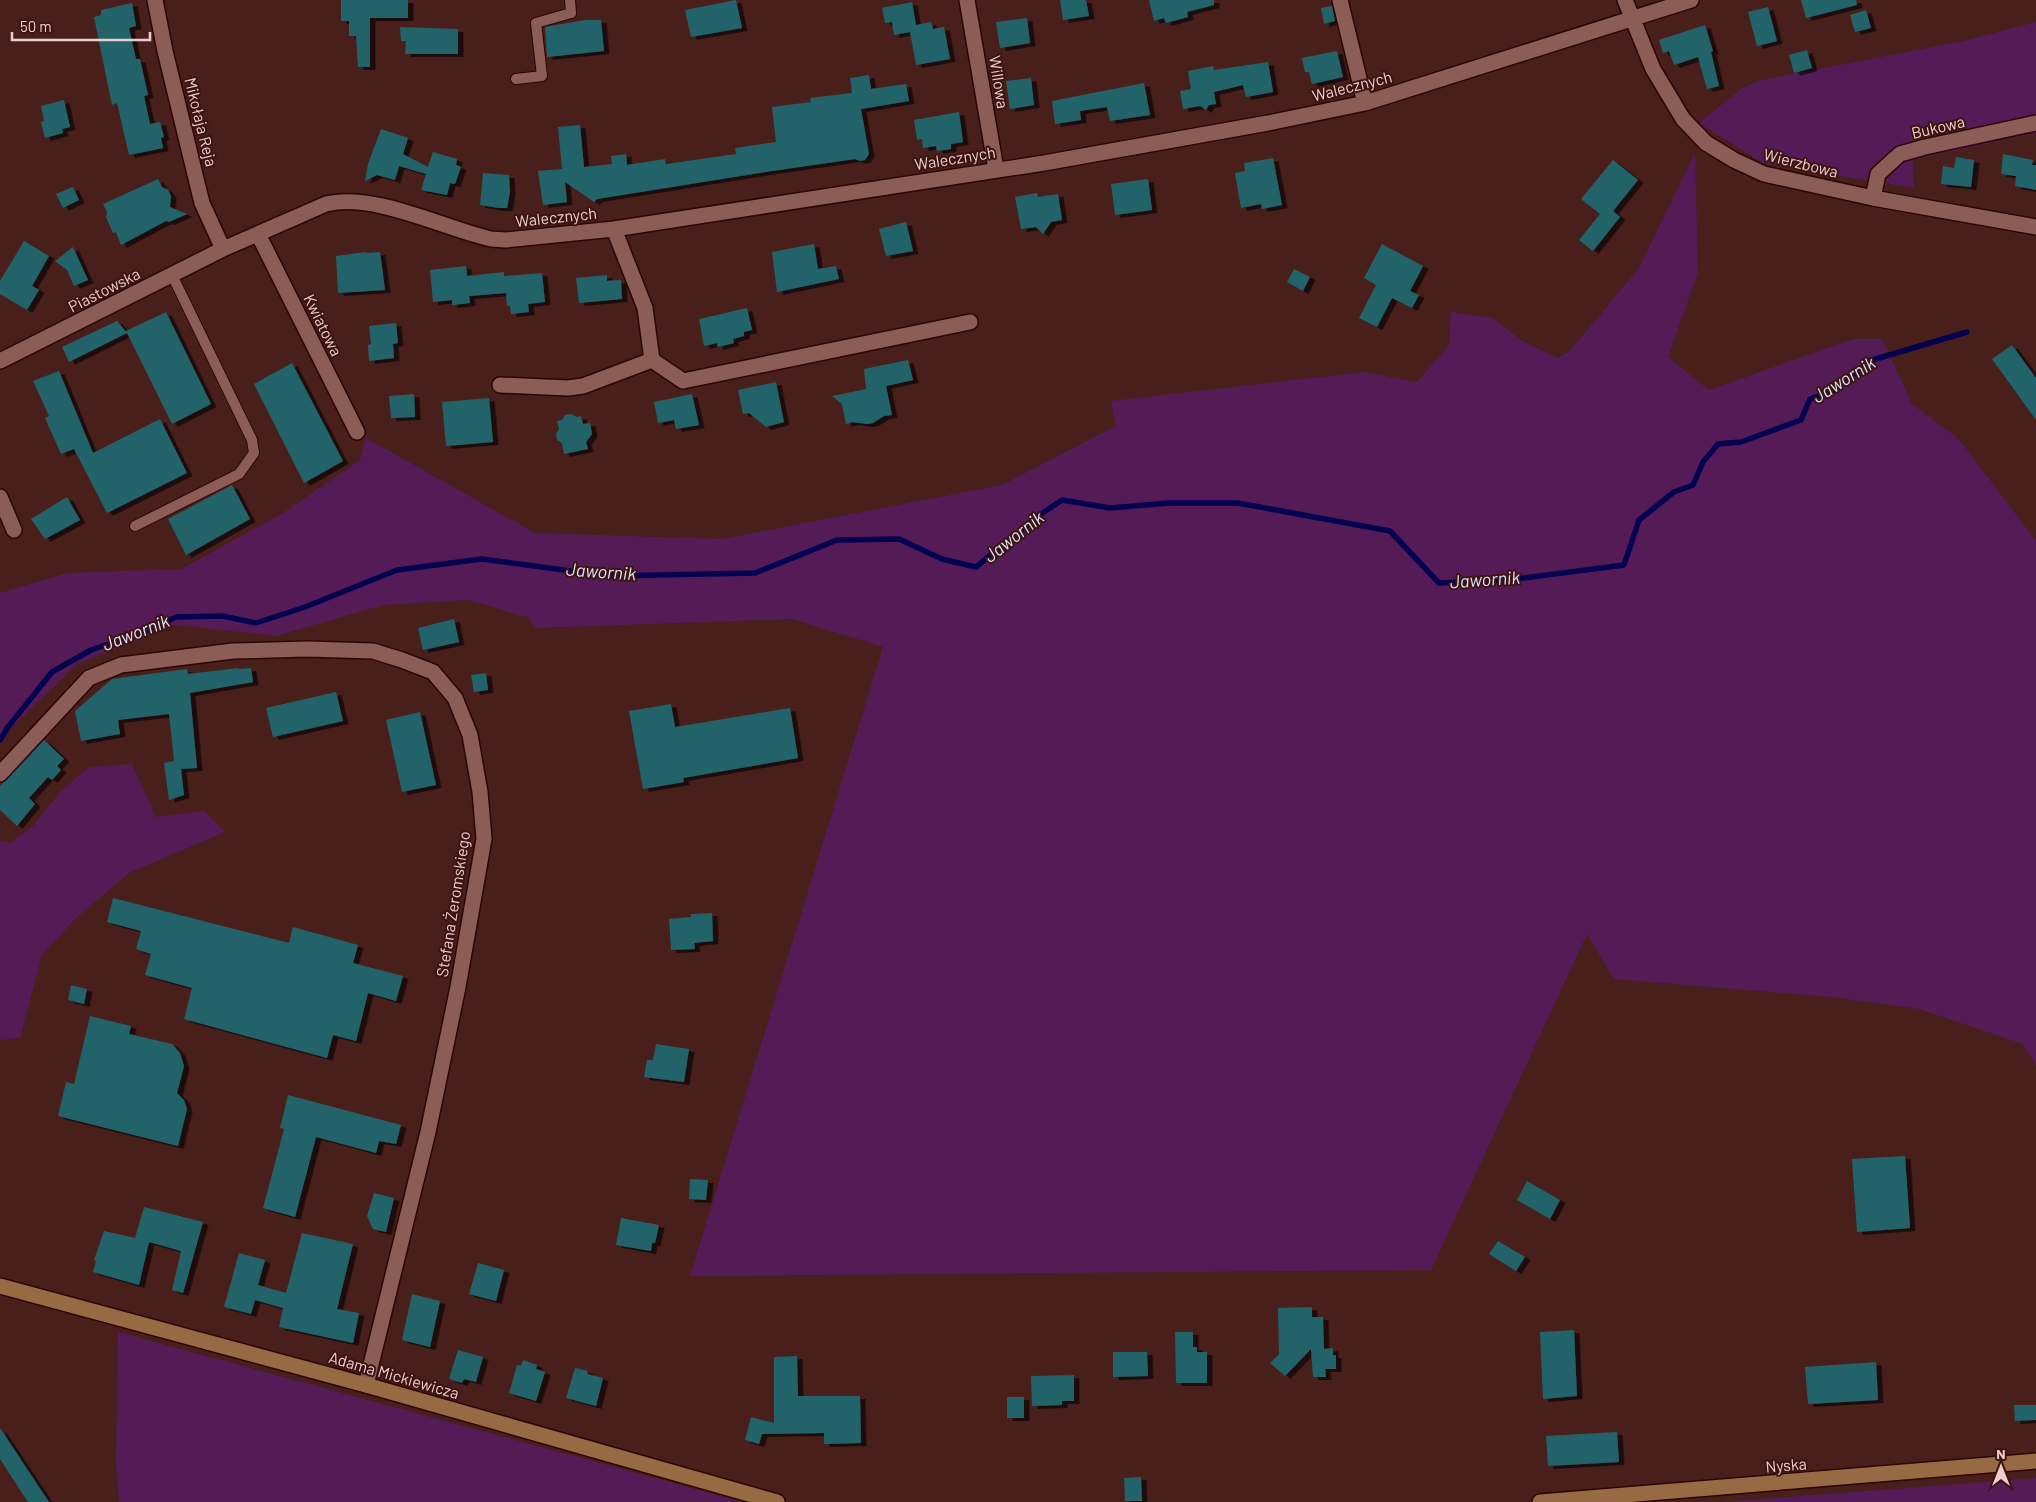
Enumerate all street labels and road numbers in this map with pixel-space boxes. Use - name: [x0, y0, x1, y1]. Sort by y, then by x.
- street label: Willowa: [986, 54, 1013, 110]
- street label: Walecznych: [1310, 66, 1394, 105]
- street label: Mikołaja Reja: [181, 75, 222, 168]
- street label: Bukowa: [1909, 111, 1966, 142]
- street label: Walecznych: [913, 142, 997, 173]
- street label: Wierzbowa: [1762, 144, 1840, 181]
- street label: Walecznych: [514, 203, 598, 230]
- street label: Piastowska: [65, 263, 143, 316]
- street label: Kwiatowa: [300, 291, 347, 359]
- street label: Stefana Żeromskiego: [432, 830, 473, 978]
- street label: Adama Mickiewicza: [327, 1347, 461, 1402]
- street label: Nyska: [1764, 1453, 1807, 1476]

